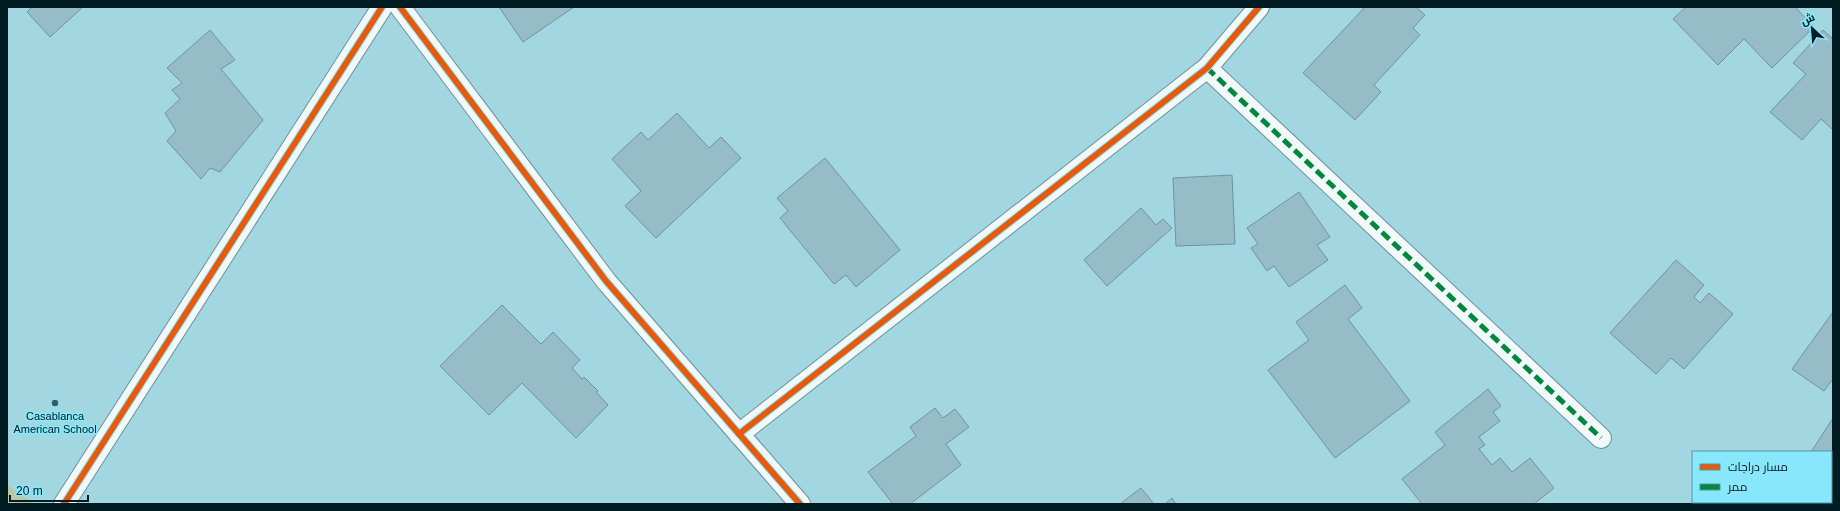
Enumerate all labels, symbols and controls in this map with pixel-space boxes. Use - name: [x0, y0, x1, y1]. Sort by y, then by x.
- north arrow: [1792, 8, 1832, 48]
- text: ش: [1799, 11, 1817, 28]
- marker: Casablanca American School: [50, 398, 60, 408]
- place label: Casablanca American School: [13, 410, 97, 435]
- legend: [1692, 451, 1832, 503]
- text: مسار دراجات: [1728, 460, 1788, 474]
- scale bar: [10, 477, 88, 503]
- text: ممر: [1727, 480, 1747, 494]
- text: 20 m: [16, 484, 43, 498]

